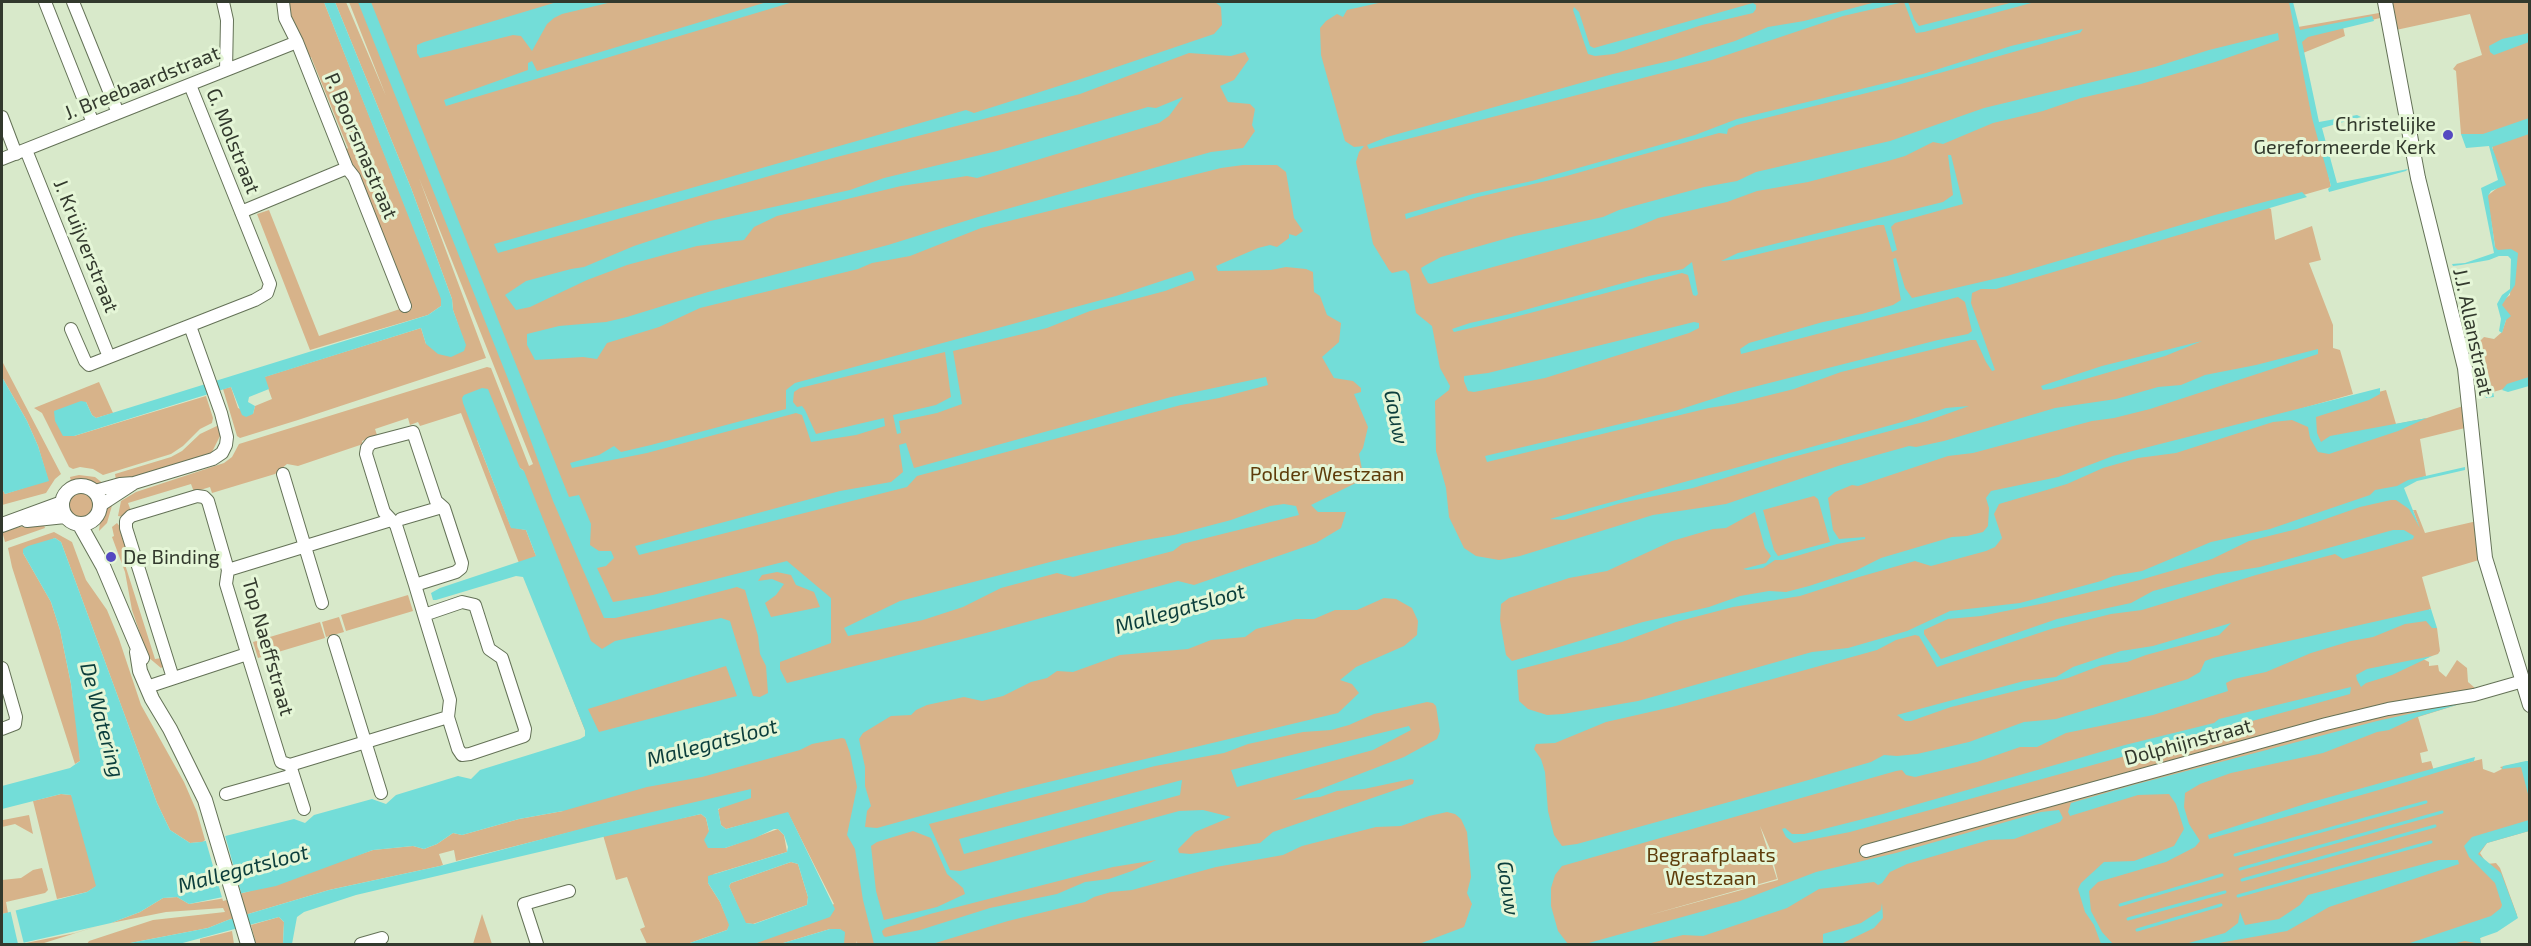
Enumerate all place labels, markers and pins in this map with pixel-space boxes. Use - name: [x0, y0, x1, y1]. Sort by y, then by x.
- place label: Christelijke Gereformeerde Kerk: [2253, 112, 2436, 159]
- marker: Christelijke Gereformeerde Kerk: [2441, 128, 2455, 142]
- place label: De Binding: [123, 545, 220, 569]
- marker: De Binding: [104, 550, 118, 564]

